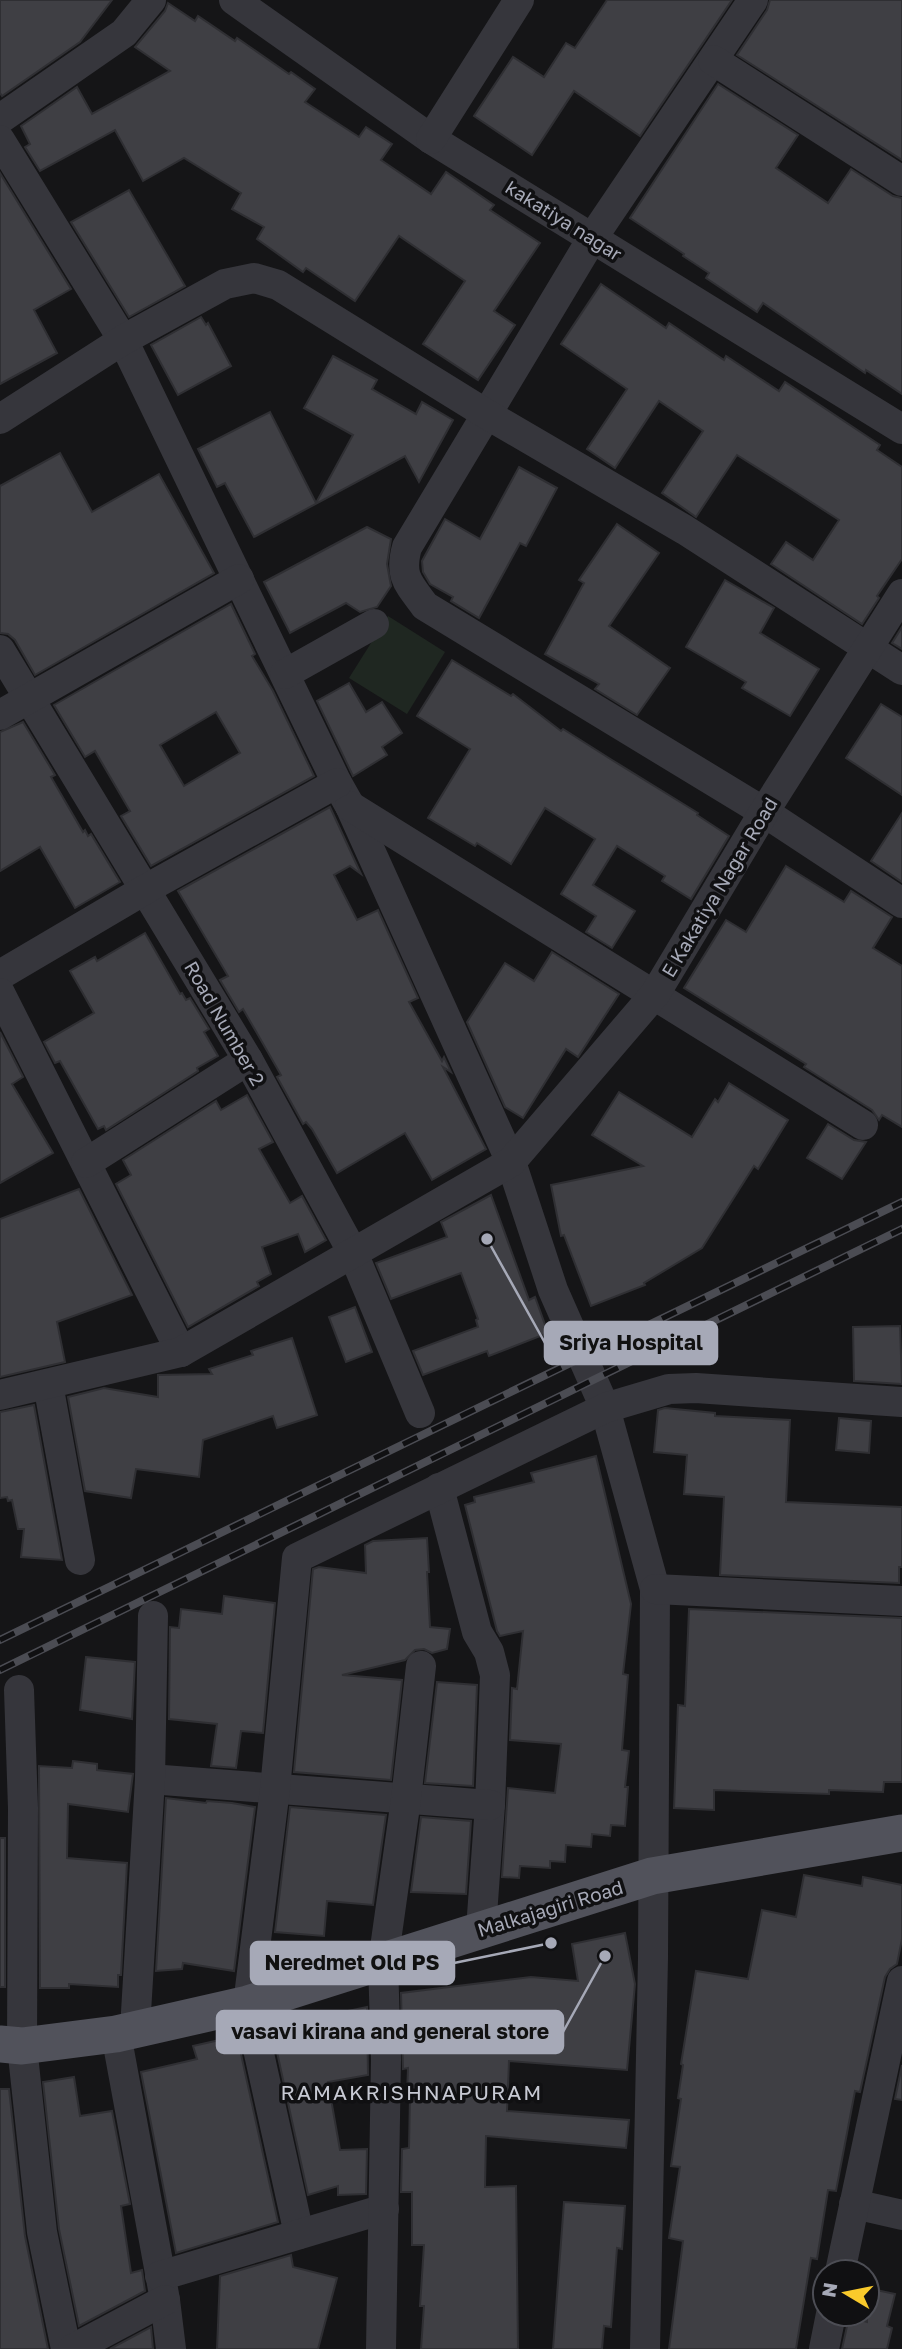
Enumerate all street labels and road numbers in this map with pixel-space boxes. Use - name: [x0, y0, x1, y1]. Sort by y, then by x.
- street label: kakatiya nagar: [502, 175, 627, 265]
- street label: E Kakatiya Nagar Road: [656, 793, 782, 981]
- street label: Road Number 2: [180, 957, 270, 1089]
- street label: Malkajagiri Road: [475, 1875, 625, 1941]

